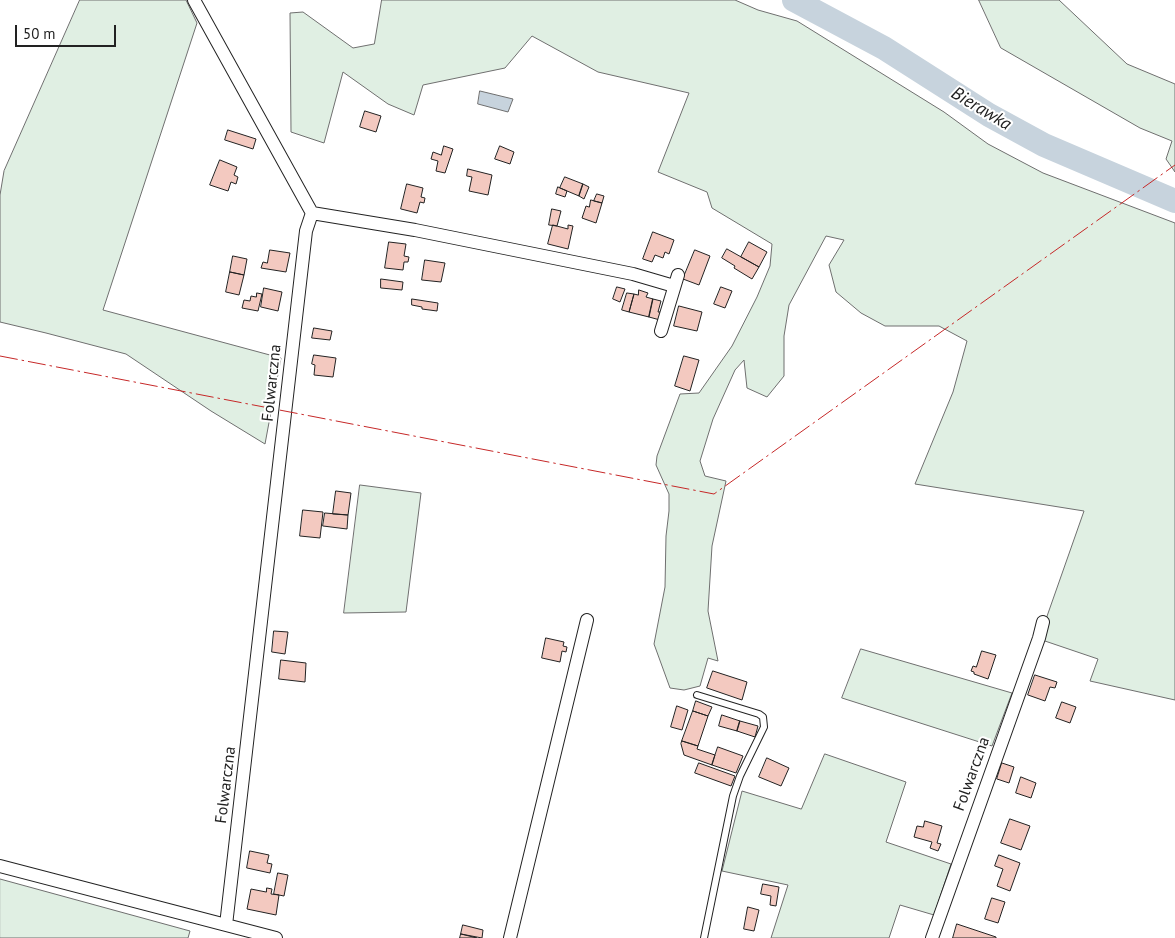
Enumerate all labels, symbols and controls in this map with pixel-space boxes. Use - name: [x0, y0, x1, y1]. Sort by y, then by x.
- scale bar: [18, 15, 119, 47]
- text: 50 m: [23, 24, 56, 43]
- water label: Bierawka: [947, 83, 1015, 135]
- street label: Folwarczna: [258, 343, 286, 423]
- street label: Folwarczna: [950, 734, 994, 814]
- street label: Folwarczna: [212, 745, 240, 825]

